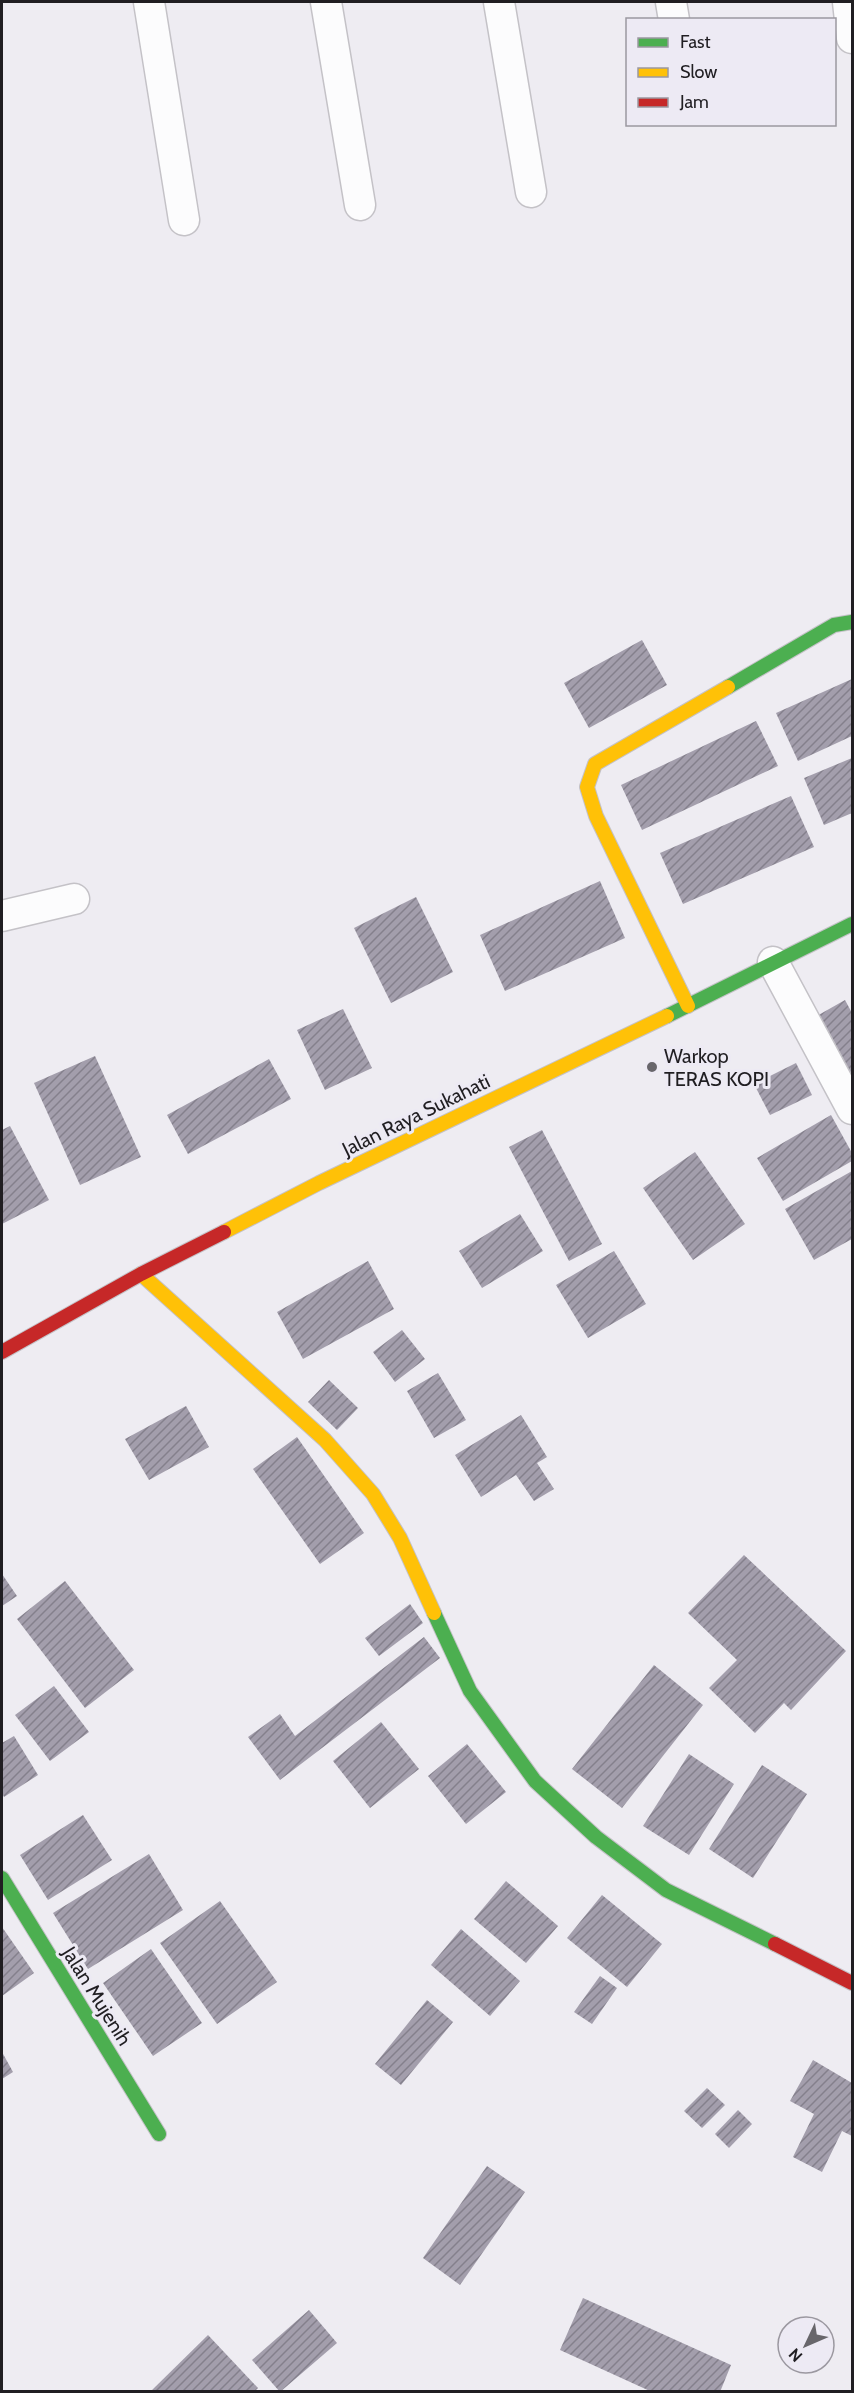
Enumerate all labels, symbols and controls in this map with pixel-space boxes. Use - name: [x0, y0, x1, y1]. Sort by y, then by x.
- legend: [626, 18, 836, 126]
- text: Fast: [680, 31, 711, 53]
- text: Slow: [680, 61, 717, 83]
- text: Jam: [679, 91, 709, 113]
- place label: Warkop TERAS KOPI: [664, 1044, 769, 1091]
- marker: Warkop TERAS KOPI: [645, 1060, 659, 1074]
- street label: Jalan Raya Sukahati: [337, 1069, 494, 1162]
- street label: Jalan Mujenih: [57, 1941, 137, 2050]
- north arrow: [776, 2315, 836, 2375]
- text: N: [785, 2344, 806, 2366]

